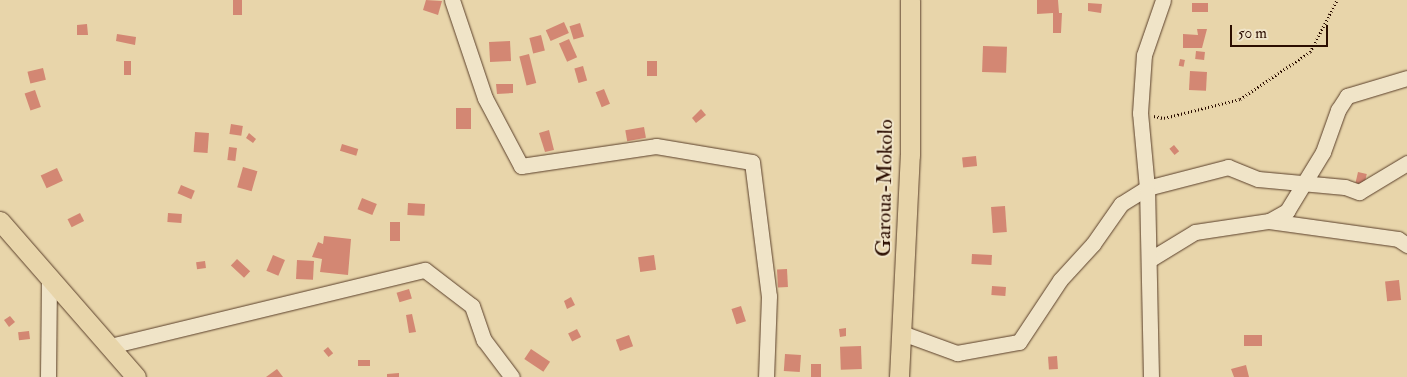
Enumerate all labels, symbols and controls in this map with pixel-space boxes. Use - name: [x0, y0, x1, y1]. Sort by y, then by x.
- scale bar: [1232, 15, 1330, 47]
- text: 50 m: [1238, 24, 1267, 43]
- street label: Garoua-Mokolo: [871, 119, 899, 257]

